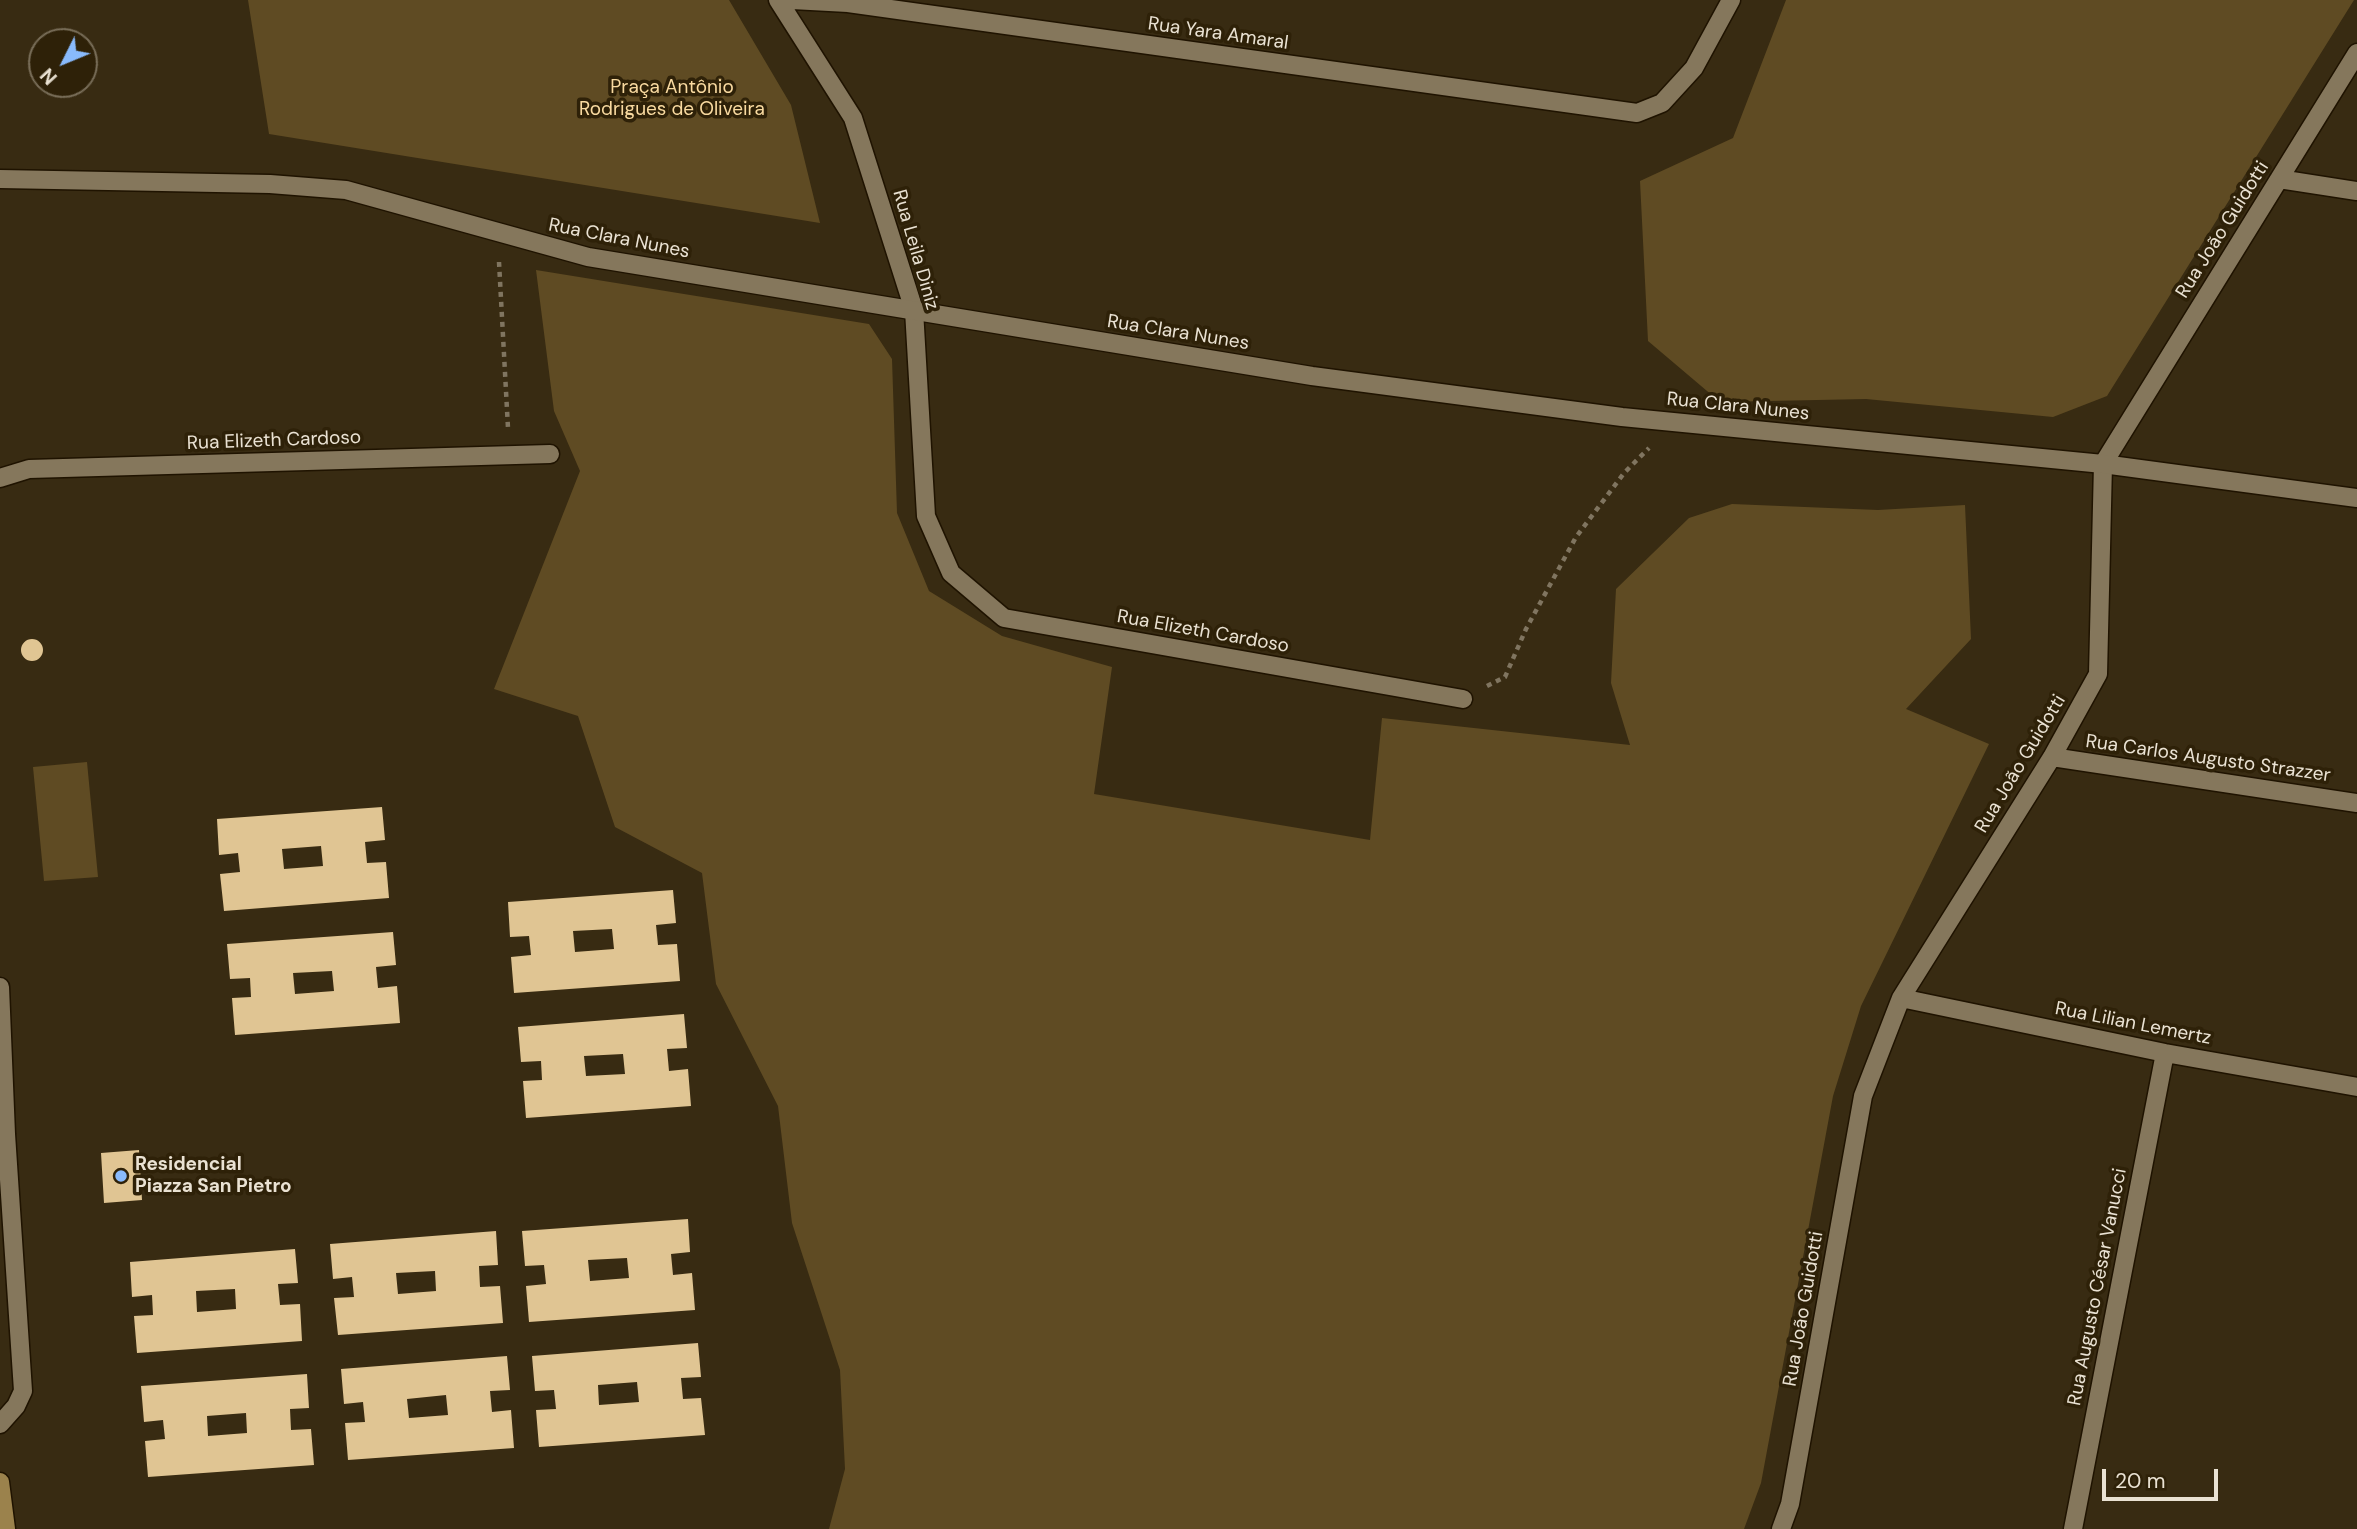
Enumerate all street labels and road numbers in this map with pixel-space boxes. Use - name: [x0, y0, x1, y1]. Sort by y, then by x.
- street label: Rua Yara Amaral: [1146, 13, 1290, 55]
- street label: Rua João Guidotti: [2172, 157, 2274, 303]
- street label: Rua Leila Diniz: [887, 187, 943, 313]
- street label: Rua Clara Nunes: [546, 214, 692, 264]
- street label: Rua Clara Nunes: [1105, 311, 1251, 355]
- street label: Rua Clara Nunes: [1665, 388, 1811, 426]
- street label: Rua Elizeth Cardoso: [187, 427, 361, 455]
- street label: Rua Elizeth Cardoso: [1115, 606, 1291, 658]
- street label: Rua João Guidotti: [1971, 691, 2071, 837]
- street label: Rua Carlos Augusto Strazzer: [2084, 731, 2332, 787]
- street label: Rua Lilian Lemertz: [2053, 998, 2213, 1050]
- street label: Rua Augusto César Vanucci: [2064, 1166, 2132, 1408]
- street label: Rua João Guidotti: [1779, 1230, 1829, 1388]

